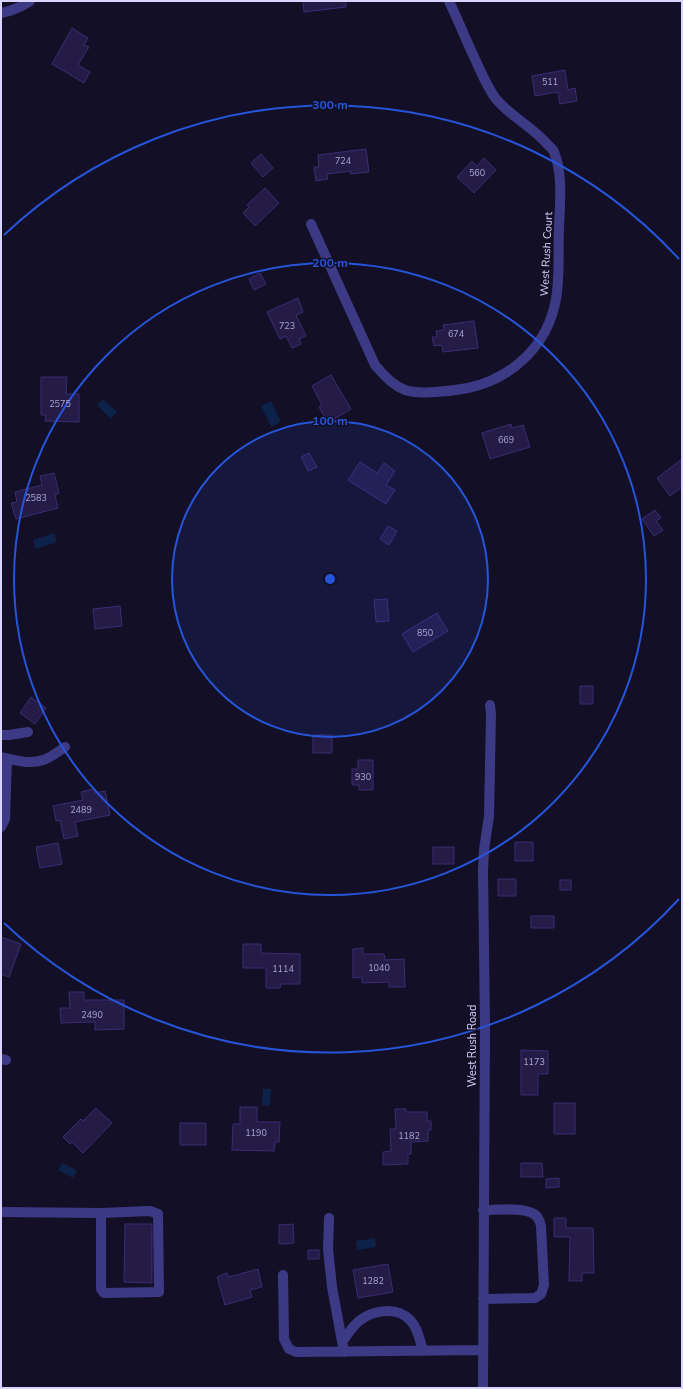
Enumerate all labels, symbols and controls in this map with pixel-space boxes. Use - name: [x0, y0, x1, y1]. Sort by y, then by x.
- house number: 511: [542, 76, 558, 88]
- text: 300 m: [312, 97, 348, 113]
- house number: 724: [335, 155, 352, 167]
- house number: 560: [469, 167, 485, 179]
- street label: West Rush Court: [537, 211, 556, 297]
- text: 200 m: [312, 255, 348, 271]
- house number: 723: [279, 320, 295, 332]
- house number: 674: [448, 328, 465, 340]
- house number: 2575: [49, 398, 71, 410]
- text: 100 m: [312, 413, 348, 429]
- house number: 669: [498, 434, 514, 446]
- house number: 2583: [25, 492, 47, 504]
- centre of rings: [323, 572, 337, 586]
- house number: 850: [417, 627, 433, 639]
- house number: 930: [355, 771, 371, 783]
- house number: 2489: [70, 804, 92, 816]
- house number: 1040: [368, 962, 390, 974]
- house number: 1114: [272, 963, 294, 975]
- street label: West Rush Road: [465, 1005, 480, 1087]
- house number: 2490: [81, 1009, 103, 1021]
- house number: 1173: [523, 1056, 545, 1068]
- house number: 1190: [245, 1127, 267, 1139]
- house number: 1182: [398, 1130, 420, 1142]
- house number: 1282: [362, 1275, 384, 1287]

